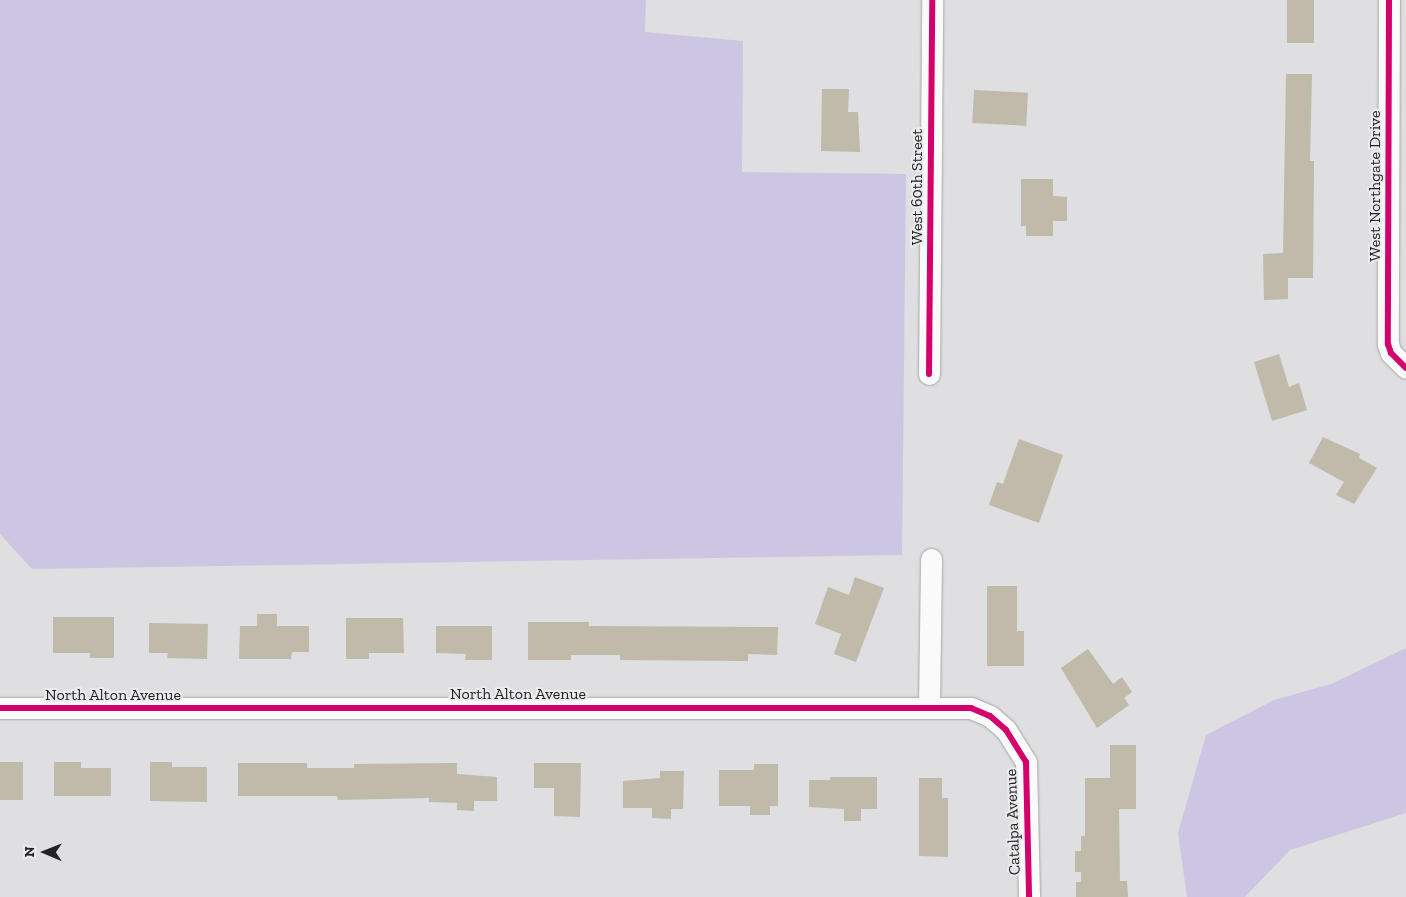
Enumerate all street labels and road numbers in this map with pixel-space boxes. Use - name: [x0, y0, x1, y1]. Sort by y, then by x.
- street label: West Northgate Drive: [1365, 111, 1385, 261]
- street label: West 60th Street: [907, 129, 927, 245]
- street label: North Alton Avenue: [449, 684, 587, 704]
- street label: North Alton Avenue: [44, 685, 182, 705]
- street label: Catalpa Avenue: [1002, 768, 1024, 876]

